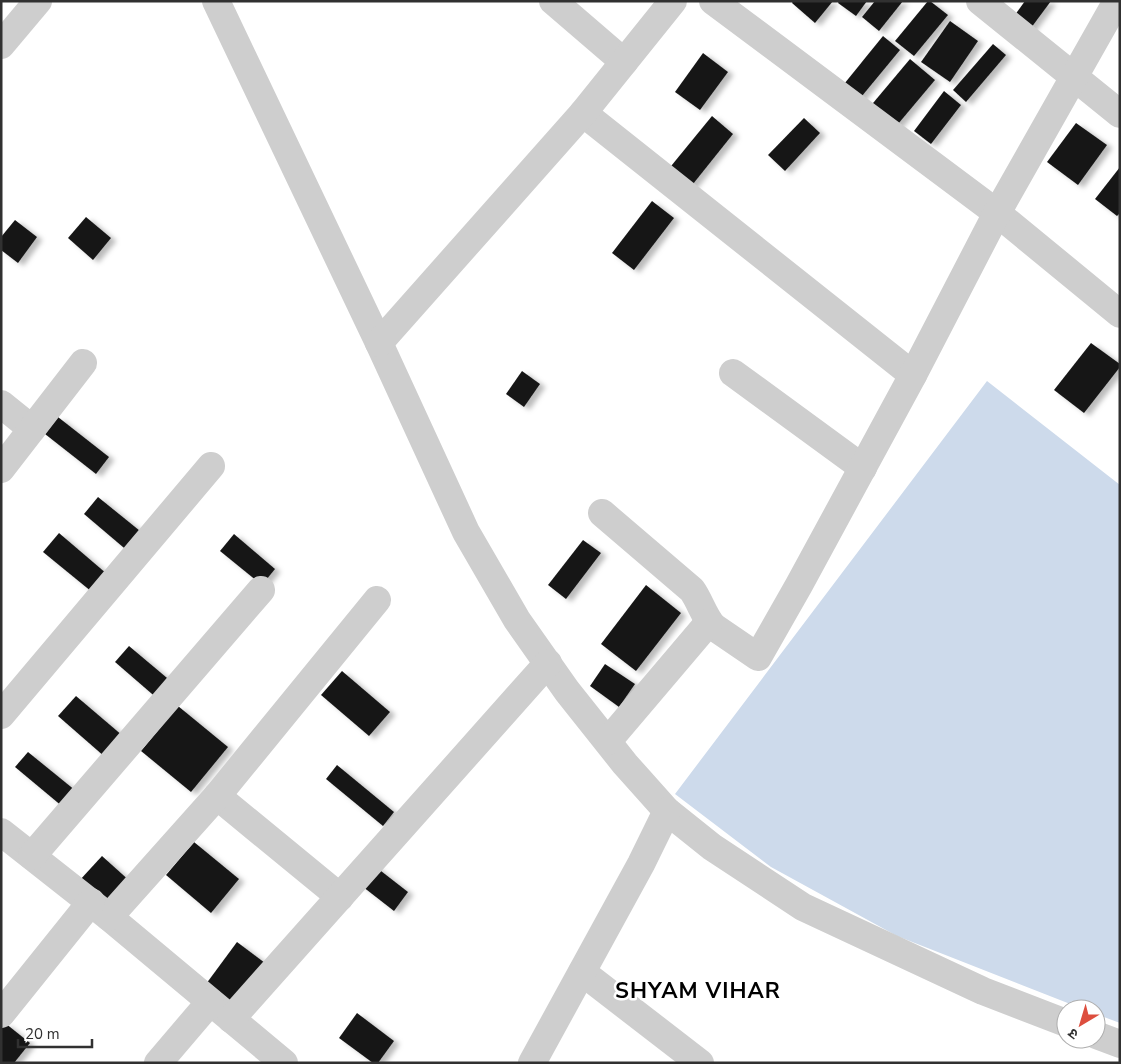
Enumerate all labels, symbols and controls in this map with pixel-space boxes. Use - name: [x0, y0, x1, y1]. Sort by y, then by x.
- district label: SHYAM VIHAR: [615, 976, 781, 1006]
- north arrow: [1056, 999, 1106, 1049]
- scale bar: [18, 1016, 91, 1048]
- text: उ: [1064, 1023, 1082, 1044]
- text: 20 m: [25, 1024, 60, 1044]

